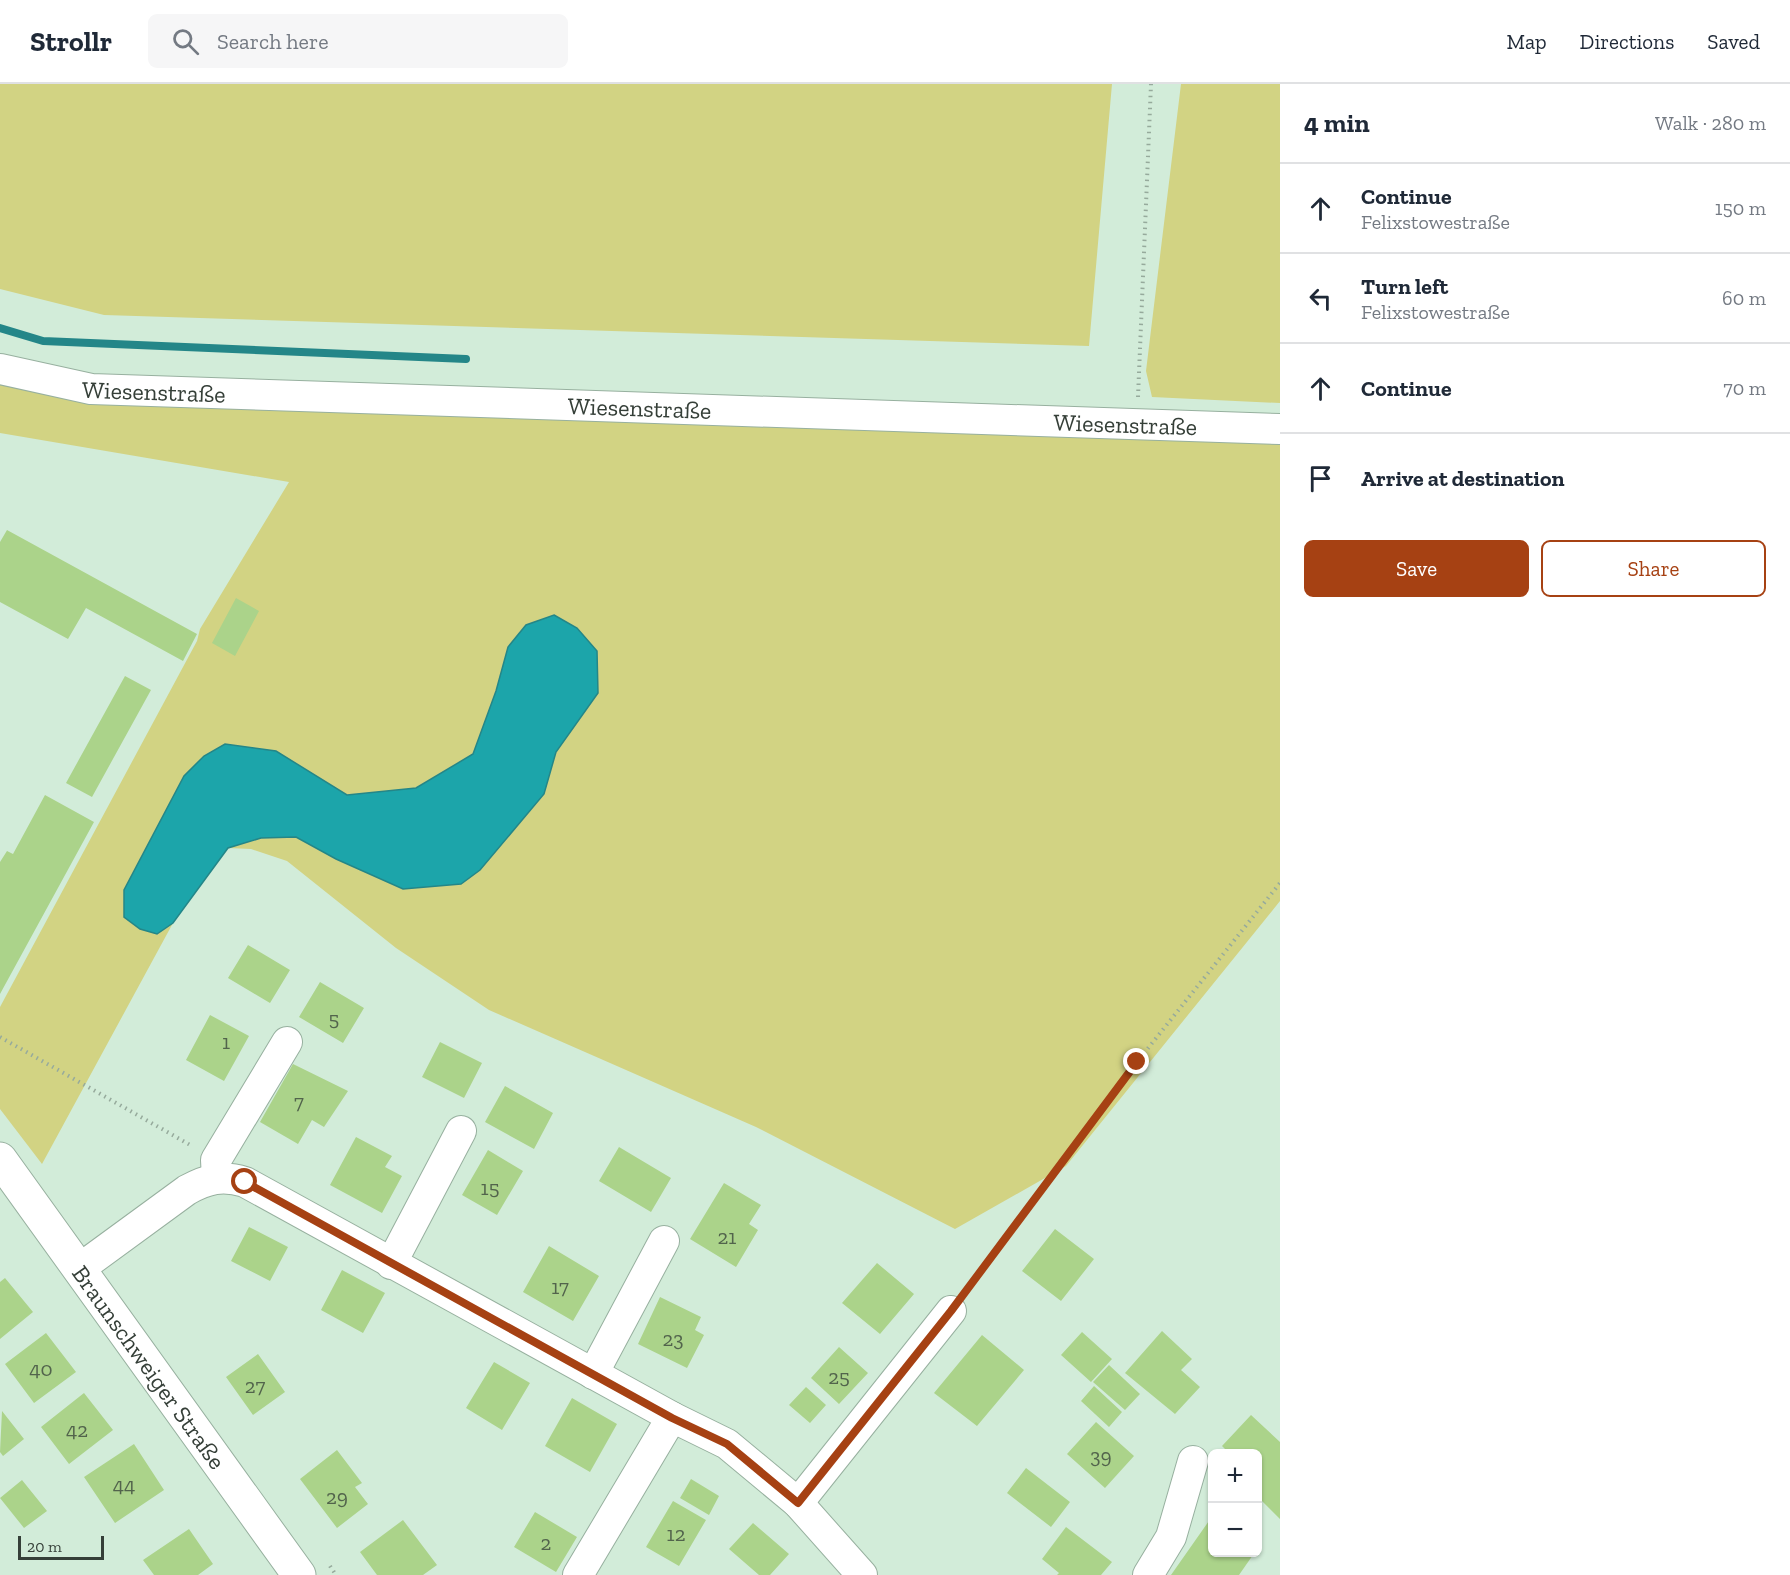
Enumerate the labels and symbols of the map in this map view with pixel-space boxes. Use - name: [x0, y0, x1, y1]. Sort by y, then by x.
- street label: Wiesenstraße: [82, 374, 226, 408]
- street label: Wiesenstraße: [567, 391, 712, 424]
- street label: Wiesenstraße: [1053, 407, 1198, 441]
- house number: 5: [329, 1006, 339, 1031]
- house number: 1: [222, 1029, 230, 1054]
- route end: [1123, 1048, 1149, 1074]
- house number: 7: [294, 1089, 304, 1114]
- route start: [231, 1168, 257, 1194]
- house number: 15: [481, 1175, 499, 1200]
- house number: 21: [718, 1224, 736, 1249]
- street label: Braunschweiger Straße: [66, 1259, 232, 1474]
- house number: 17: [551, 1274, 569, 1299]
- house number: 23: [662, 1326, 684, 1351]
- house number: 40: [29, 1356, 53, 1381]
- house number: 25: [828, 1364, 850, 1389]
- house number: 27: [245, 1373, 265, 1398]
- house number: 42: [66, 1417, 88, 1442]
- house number: 39: [1090, 1443, 1112, 1468]
- house number: 44: [113, 1472, 135, 1497]
- house number: 29: [326, 1484, 348, 1509]
- house number: 12: [667, 1521, 685, 1546]
- house number: 2: [541, 1530, 551, 1555]
- scale bar: [18, 1533, 104, 1560]

